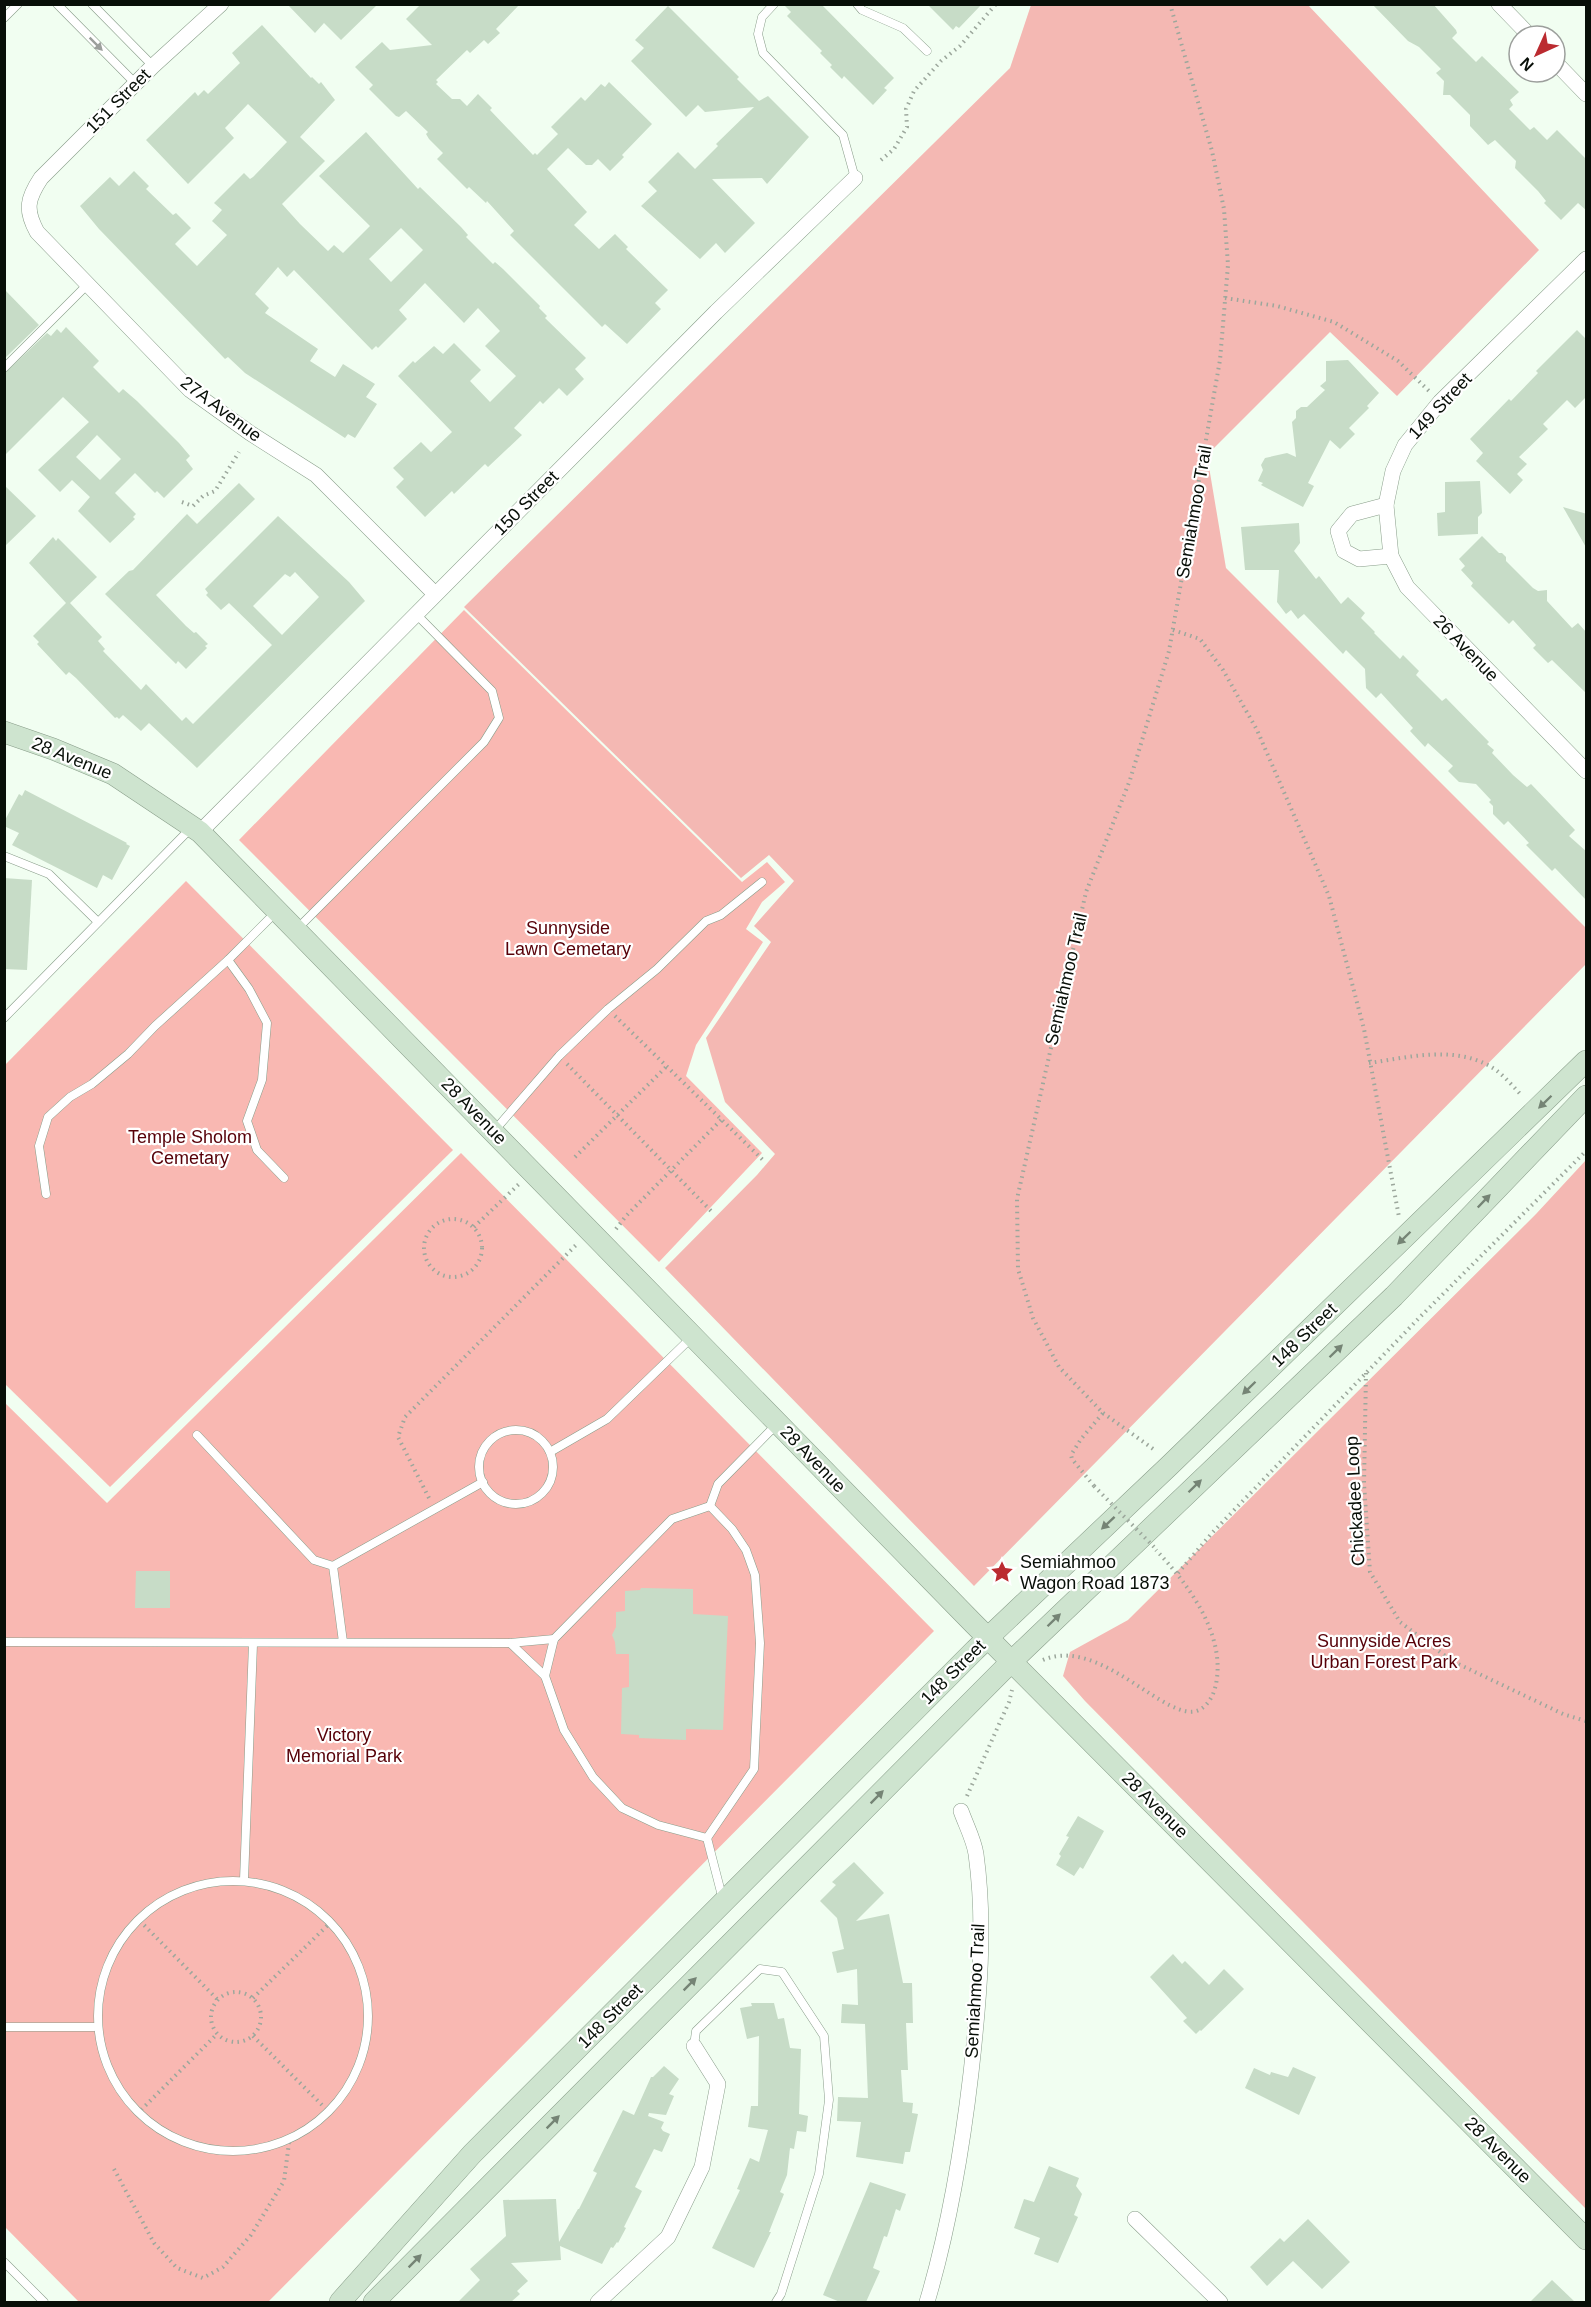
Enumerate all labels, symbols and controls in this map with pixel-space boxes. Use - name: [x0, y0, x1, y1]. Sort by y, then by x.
- north arrow: [1507, 24, 1567, 84]
- one-way arrow: [89, 36, 103, 50]
- text: N: [1517, 54, 1537, 74]
- street label: 151 Street: [82, 65, 154, 137]
- street label: 149 Street: [1404, 369, 1476, 443]
- street label: 27A Avenue: [177, 372, 265, 446]
- street label: Semiahmoo Trail: [1172, 444, 1216, 580]
- street label: 150 Street: [490, 467, 562, 539]
- street label: 26 Avenue: [1429, 611, 1503, 685]
- street label: 28 Avenue: [29, 733, 115, 783]
- street label: Semiahmoo Trail: [1041, 911, 1091, 1047]
- park label: Sunnyside Lawn Cemetary: [505, 918, 631, 959]
- street label: 28 Avenue: [437, 1074, 511, 1148]
- one-way arrow: [1538, 1095, 1552, 1109]
- park label: Temple Sholom Cemetary: [128, 1127, 252, 1168]
- one-way arrow: [1477, 1193, 1491, 1208]
- one-way arrow: [1398, 1230, 1412, 1244]
- street label: 148 Street: [1267, 1299, 1341, 1371]
- one-way arrow: [1329, 1344, 1344, 1358]
- one-way arrow: [1242, 1381, 1257, 1395]
- street label: 28 Avenue: [776, 1422, 850, 1496]
- street label: Chickadee Loop: [1342, 1436, 1368, 1566]
- one-way arrow: [1188, 1479, 1202, 1493]
- one-way arrow: [1101, 1516, 1116, 1530]
- place label: Semiahmoo Wagon Road 1873: [1020, 1552, 1169, 1593]
- place icon: Semiahmoo Wagon Road 1873: [989, 1559, 1015, 1585]
- one-way arrow: [1047, 1614, 1061, 1628]
- park label: Sunnyside Acres Urban Forest Park: [1310, 1631, 1459, 1672]
- street label: 148 Street: [917, 1636, 989, 1708]
- park label: Victory Memorial Park: [286, 1725, 403, 1766]
- street label: 28 Avenue: [1118, 1768, 1192, 1842]
- one-way arrow: [870, 1789, 884, 1804]
- street label: Semiahmoo Trail: [961, 1923, 989, 2059]
- one-way arrow: [683, 1976, 697, 1991]
- street label: 148 Street: [574, 1980, 646, 2052]
- street label: 28 Avenue: [1461, 2113, 1535, 2187]
- one-way arrow: [545, 2116, 559, 2130]
- one-way arrow: [408, 2254, 422, 2268]

